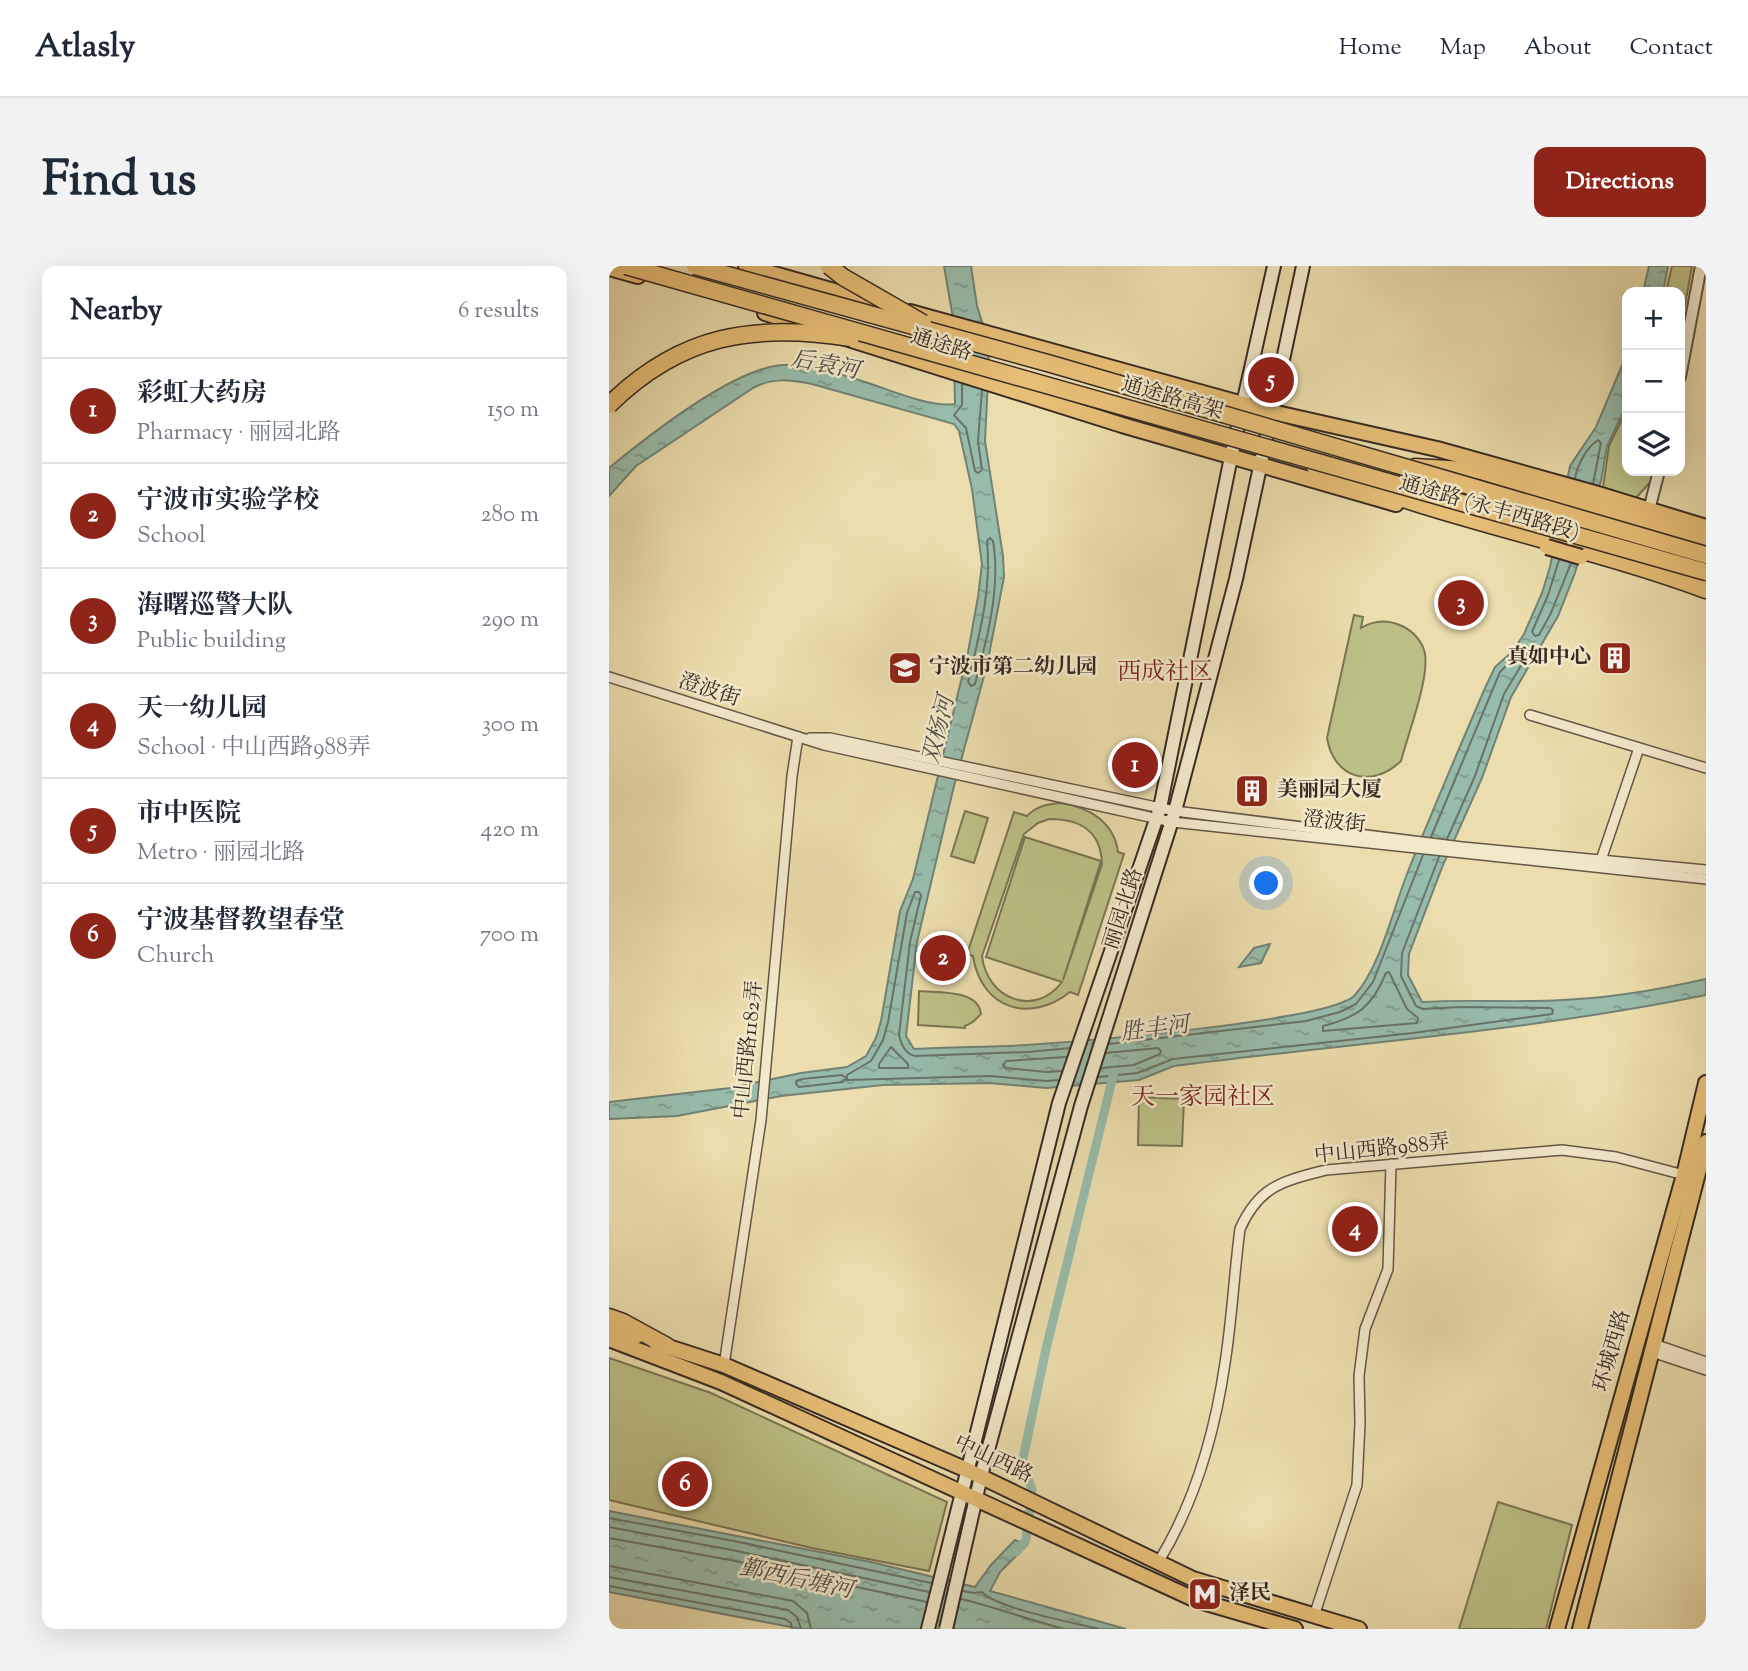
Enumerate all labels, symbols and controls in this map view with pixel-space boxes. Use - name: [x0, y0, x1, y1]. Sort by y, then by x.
- text: Atlasly: [35, 24, 135, 72]
- text: Home: [1339, 31, 1402, 65]
- text: Map: [1440, 31, 1486, 65]
- text: About: [1524, 31, 1591, 65]
- text: Contact: [1629, 31, 1713, 65]
- text: Find us: [42, 147, 196, 217]
- button: Directions: [1534, 147, 1706, 217]
- map controls: [1622, 287, 1685, 476]
- button: +: [1622, 287, 1685, 350]
- text: Nearby: [70, 290, 162, 333]
- text: 6 results: [458, 295, 539, 328]
- street label: 通途路: [906, 322, 976, 370]
- water label: 后袁河: [788, 343, 866, 390]
- button: −: [1622, 350, 1685, 413]
- pin: 5: [1248, 354, 1294, 406]
- street label: 通途路高架: [1117, 370, 1227, 428]
- text: 彩虹大药房: [137, 376, 267, 413]
- text: 1: [89, 394, 97, 427]
- text: 150 m: [487, 394, 539, 427]
- button: layers: [1622, 413, 1685, 476]
- text: Pharmacy · 丽园北路: [137, 417, 340, 450]
- street label: 通途路 (永丰西路段): [1395, 469, 1583, 549]
- text: 宁波市实验学校: [137, 483, 319, 520]
- text: 2: [88, 499, 98, 532]
- text: 280 m: [481, 499, 539, 532]
- text: School: [137, 520, 206, 553]
- pin: 3: [1438, 577, 1484, 629]
- text: 海曙巡警大队: [137, 588, 293, 625]
- text: 3: [88, 604, 98, 637]
- text: 290 m: [481, 604, 539, 637]
- text: Public building: [137, 625, 286, 658]
- building icon: 真如中心: [1596, 639, 1634, 677]
- place label: 真如中心: [1507, 643, 1591, 673]
- school or university icon: 宁波市第二幼儿园: [886, 649, 924, 687]
- place label: 宁波市第二幼儿园: [929, 653, 1097, 683]
- district label: 西成社区: [1117, 656, 1213, 690]
- street label: 澄波街: [674, 667, 744, 715]
- water label: 双杨河: [916, 689, 965, 767]
- text: 天一幼儿园: [137, 691, 267, 728]
- text: 4: [87, 709, 99, 742]
- text: 300 m: [482, 709, 539, 742]
- text: School · 中山西路988弄: [137, 732, 371, 765]
- pin: 1: [1112, 739, 1158, 791]
- building icon: 美丽园大厦: [1233, 772, 1271, 810]
- place label: 美丽园大厦: [1277, 776, 1382, 806]
- text: 市中医院: [137, 796, 241, 833]
- street label: 澄波街: [1301, 805, 1367, 841]
- text: 5: [89, 814, 97, 847]
- text: 420 m: [481, 814, 539, 847]
- text: Metro · 丽园北路: [137, 837, 305, 870]
- street label: 丽园北路: [1097, 864, 1151, 954]
- your location: [1249, 866, 1283, 900]
- text: 宁波基督教望春堂: [137, 903, 345, 940]
- text: 6: [87, 919, 99, 952]
- text: 700 m: [480, 919, 539, 952]
- pin: 2: [920, 932, 966, 984]
- text: Church: [137, 940, 215, 973]
- street label: 中山西路1182弄: [727, 979, 771, 1121]
- water label: 胜丰河: [1119, 1009, 1195, 1051]
- district label: 天一家园社区: [1131, 1081, 1275, 1115]
- street label: 中山西路988弄: [1313, 1128, 1451, 1172]
- pin: 4: [1332, 1203, 1378, 1255]
- street label: 环城西路: [1587, 1306, 1639, 1396]
- street label: 中山西路: [949, 1429, 1037, 1491]
- pin: 6: [662, 1458, 708, 1510]
- water label: 鄞西后塘河: [736, 1552, 860, 1609]
- metro station icon: 泽民: [1186, 1575, 1224, 1613]
- place label: 泽民: [1229, 1579, 1271, 1609]

